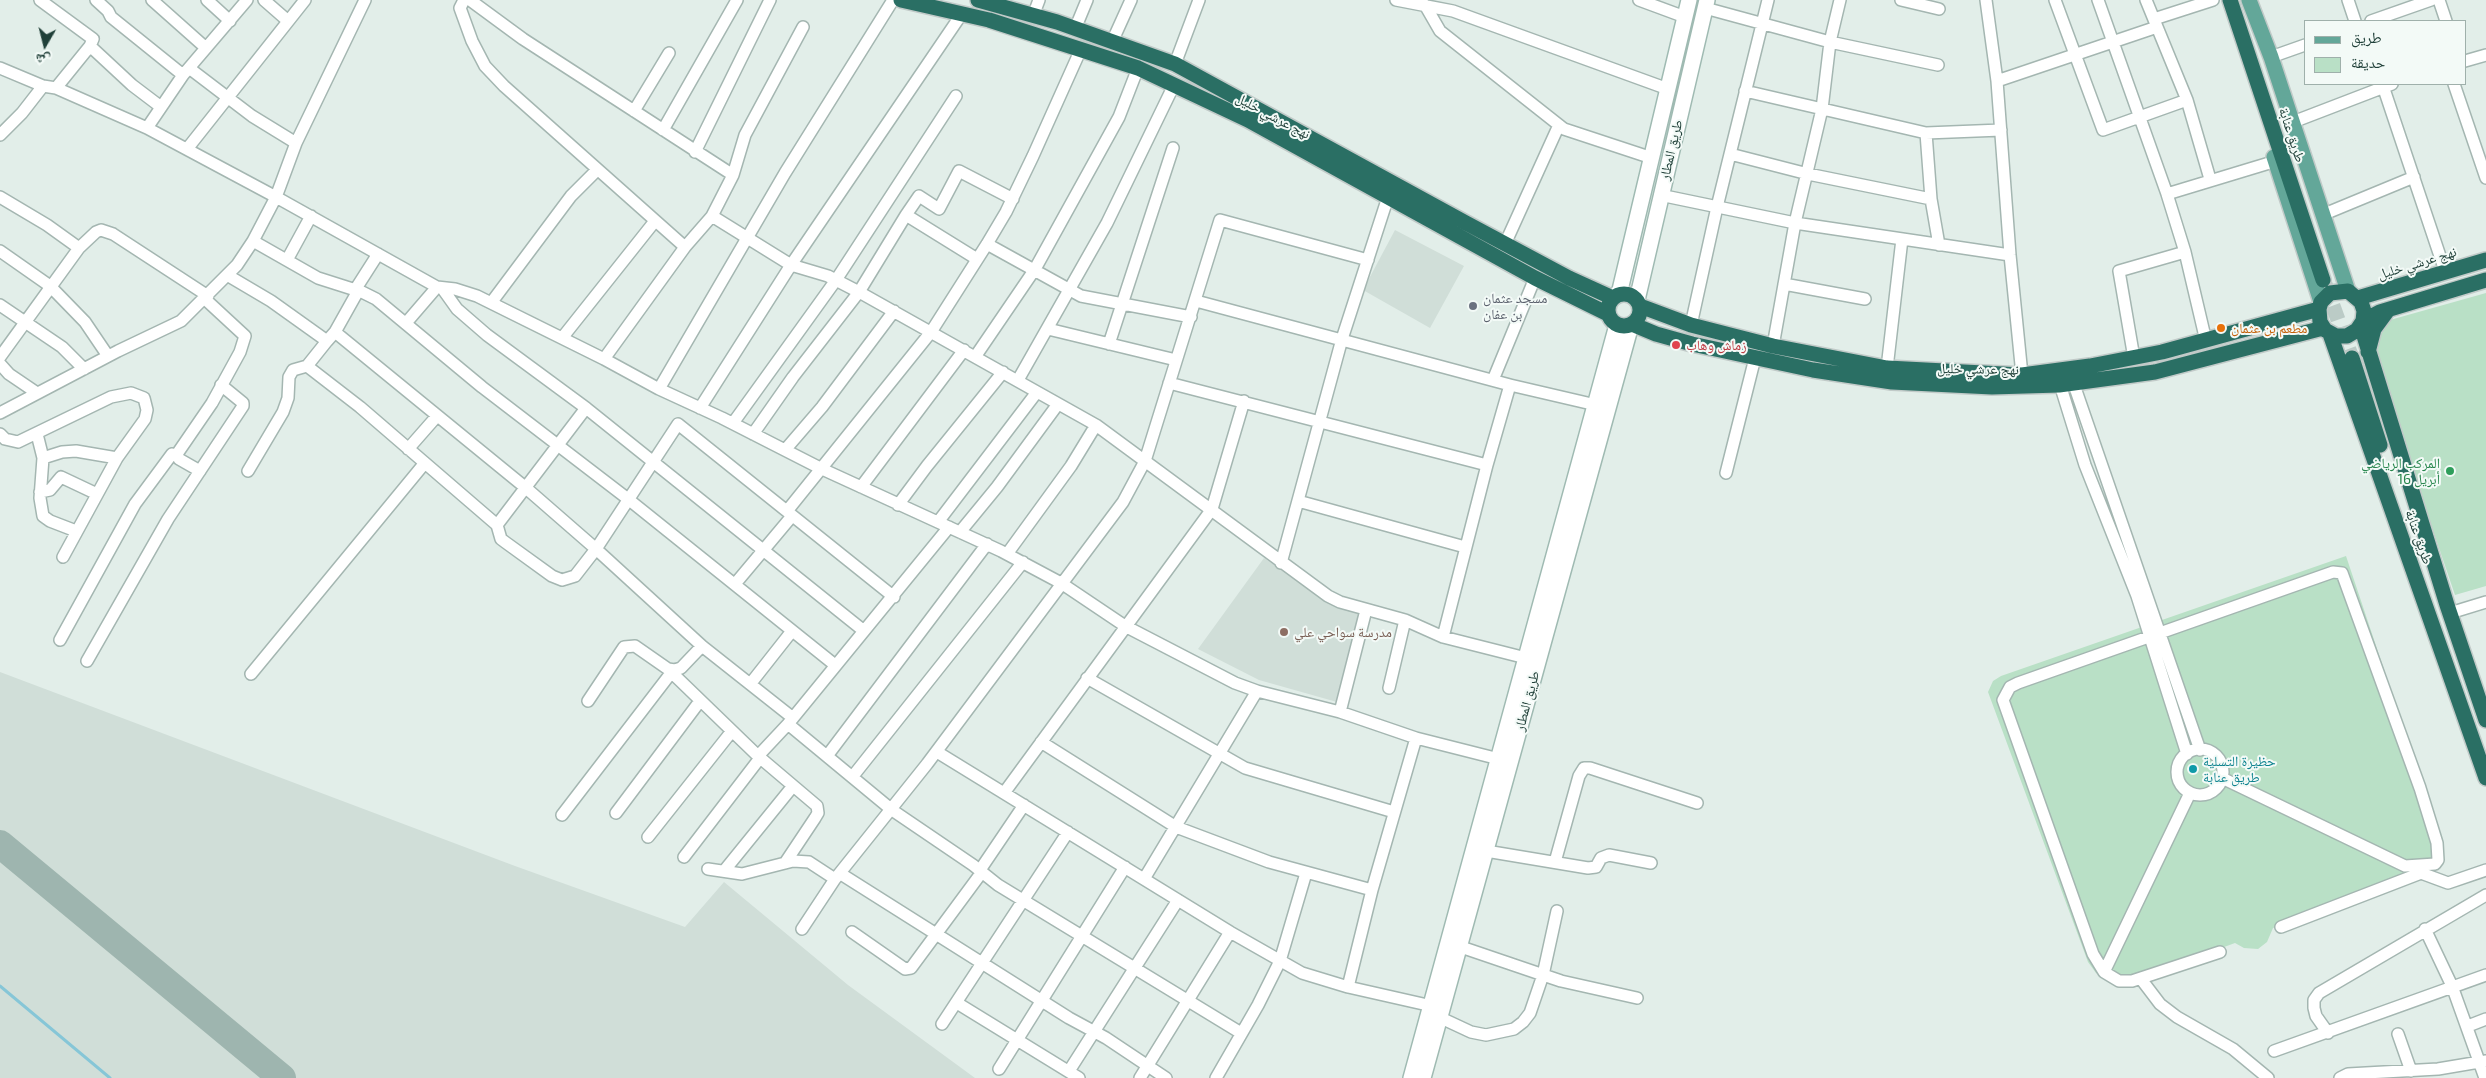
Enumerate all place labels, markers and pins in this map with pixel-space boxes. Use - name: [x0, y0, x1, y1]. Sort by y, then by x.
- place label: مسجد عثمان بن عفان: [1483, 290, 1547, 322]
- marker: مسجد عثمان بن عفان: [1467, 300, 1479, 312]
- place label: مطعم بن عثمان: [2231, 320, 2307, 336]
- marker: مطعم بن عثمان: [2215, 322, 2227, 334]
- place label: زماش وهاب: [1686, 337, 1747, 353]
- marker: زماش وهاب: [1670, 339, 1682, 351]
- place label: المركب الرياضي 16 أبريل: [2361, 455, 2440, 488]
- marker: المركب الرياضي 16 أبريل: [2444, 465, 2456, 477]
- place label: مدرسة سواحي علي: [1294, 624, 1392, 640]
- marker: مدرسة سواحي علي: [1278, 626, 1290, 638]
- place label: حظيرة التسلية طريق عنابة: [2203, 753, 2276, 786]
- marker: حظيرة التسلية طريق عنابة: [2187, 763, 2199, 775]

